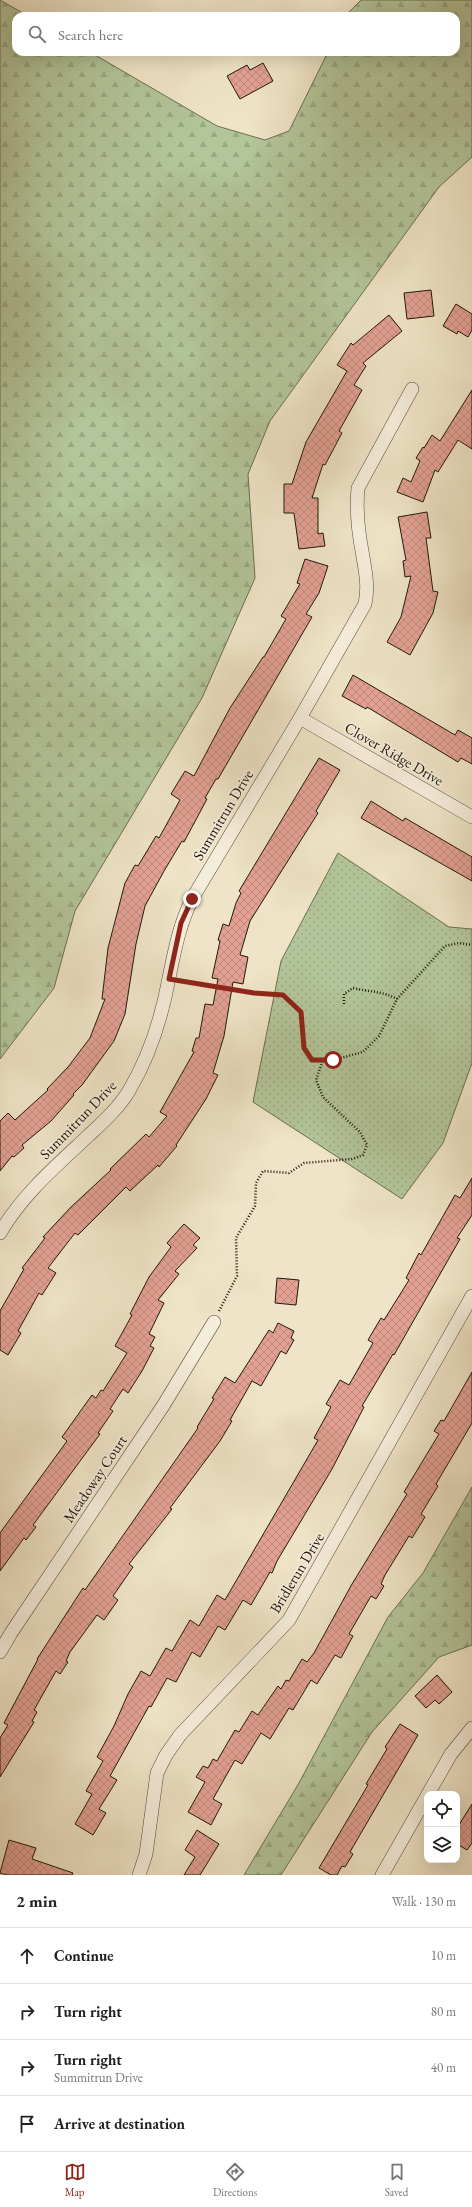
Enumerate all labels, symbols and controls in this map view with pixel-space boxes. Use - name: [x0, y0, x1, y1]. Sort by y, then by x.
- search box: [12, 12, 460, 56]
- icon: search: [26, 23, 48, 45]
- text: Search here: [58, 25, 123, 44]
- street label: Clover Ridge Drive: [341, 718, 447, 790]
- street label: Summitrun Drive: [188, 766, 257, 864]
- route end: [183, 890, 201, 908]
- route start: [324, 1051, 342, 1069]
- street label: Summitrun Drive: [35, 1076, 120, 1163]
- street label: Meadoway Court: [58, 1431, 131, 1526]
- street label: Bridlerun Drive: [265, 1529, 328, 1616]
- map controls: [424, 1791, 460, 1863]
- button: locate: [424, 1791, 460, 1827]
- button: layers: [424, 1827, 460, 1863]
- text: 2 min: [16, 1890, 57, 1912]
- text: Walk · 130 m: [392, 1893, 456, 1910]
- icon: ahead: [16, 1945, 38, 1967]
- text: Continue: [54, 1946, 114, 1965]
- text: 10 m: [431, 1947, 456, 1964]
- icon: right: [16, 2001, 38, 2023]
- text: Turn right: [54, 2002, 122, 2021]
- text: 80 m: [431, 2003, 456, 2020]
- text: Turn right: [54, 2050, 122, 2069]
- icon: right: [16, 2057, 38, 2079]
- text: 40 m: [431, 2059, 456, 2076]
- text: Summitrun Drive: [54, 2069, 143, 2086]
- icon: arrive: [16, 2113, 38, 2135]
- text: Arrive at destination: [54, 2114, 185, 2133]
- tab: Map: [64, 2161, 86, 2199]
- tab: Directions: [213, 2161, 257, 2199]
- tab: Saved: [385, 2161, 408, 2199]

